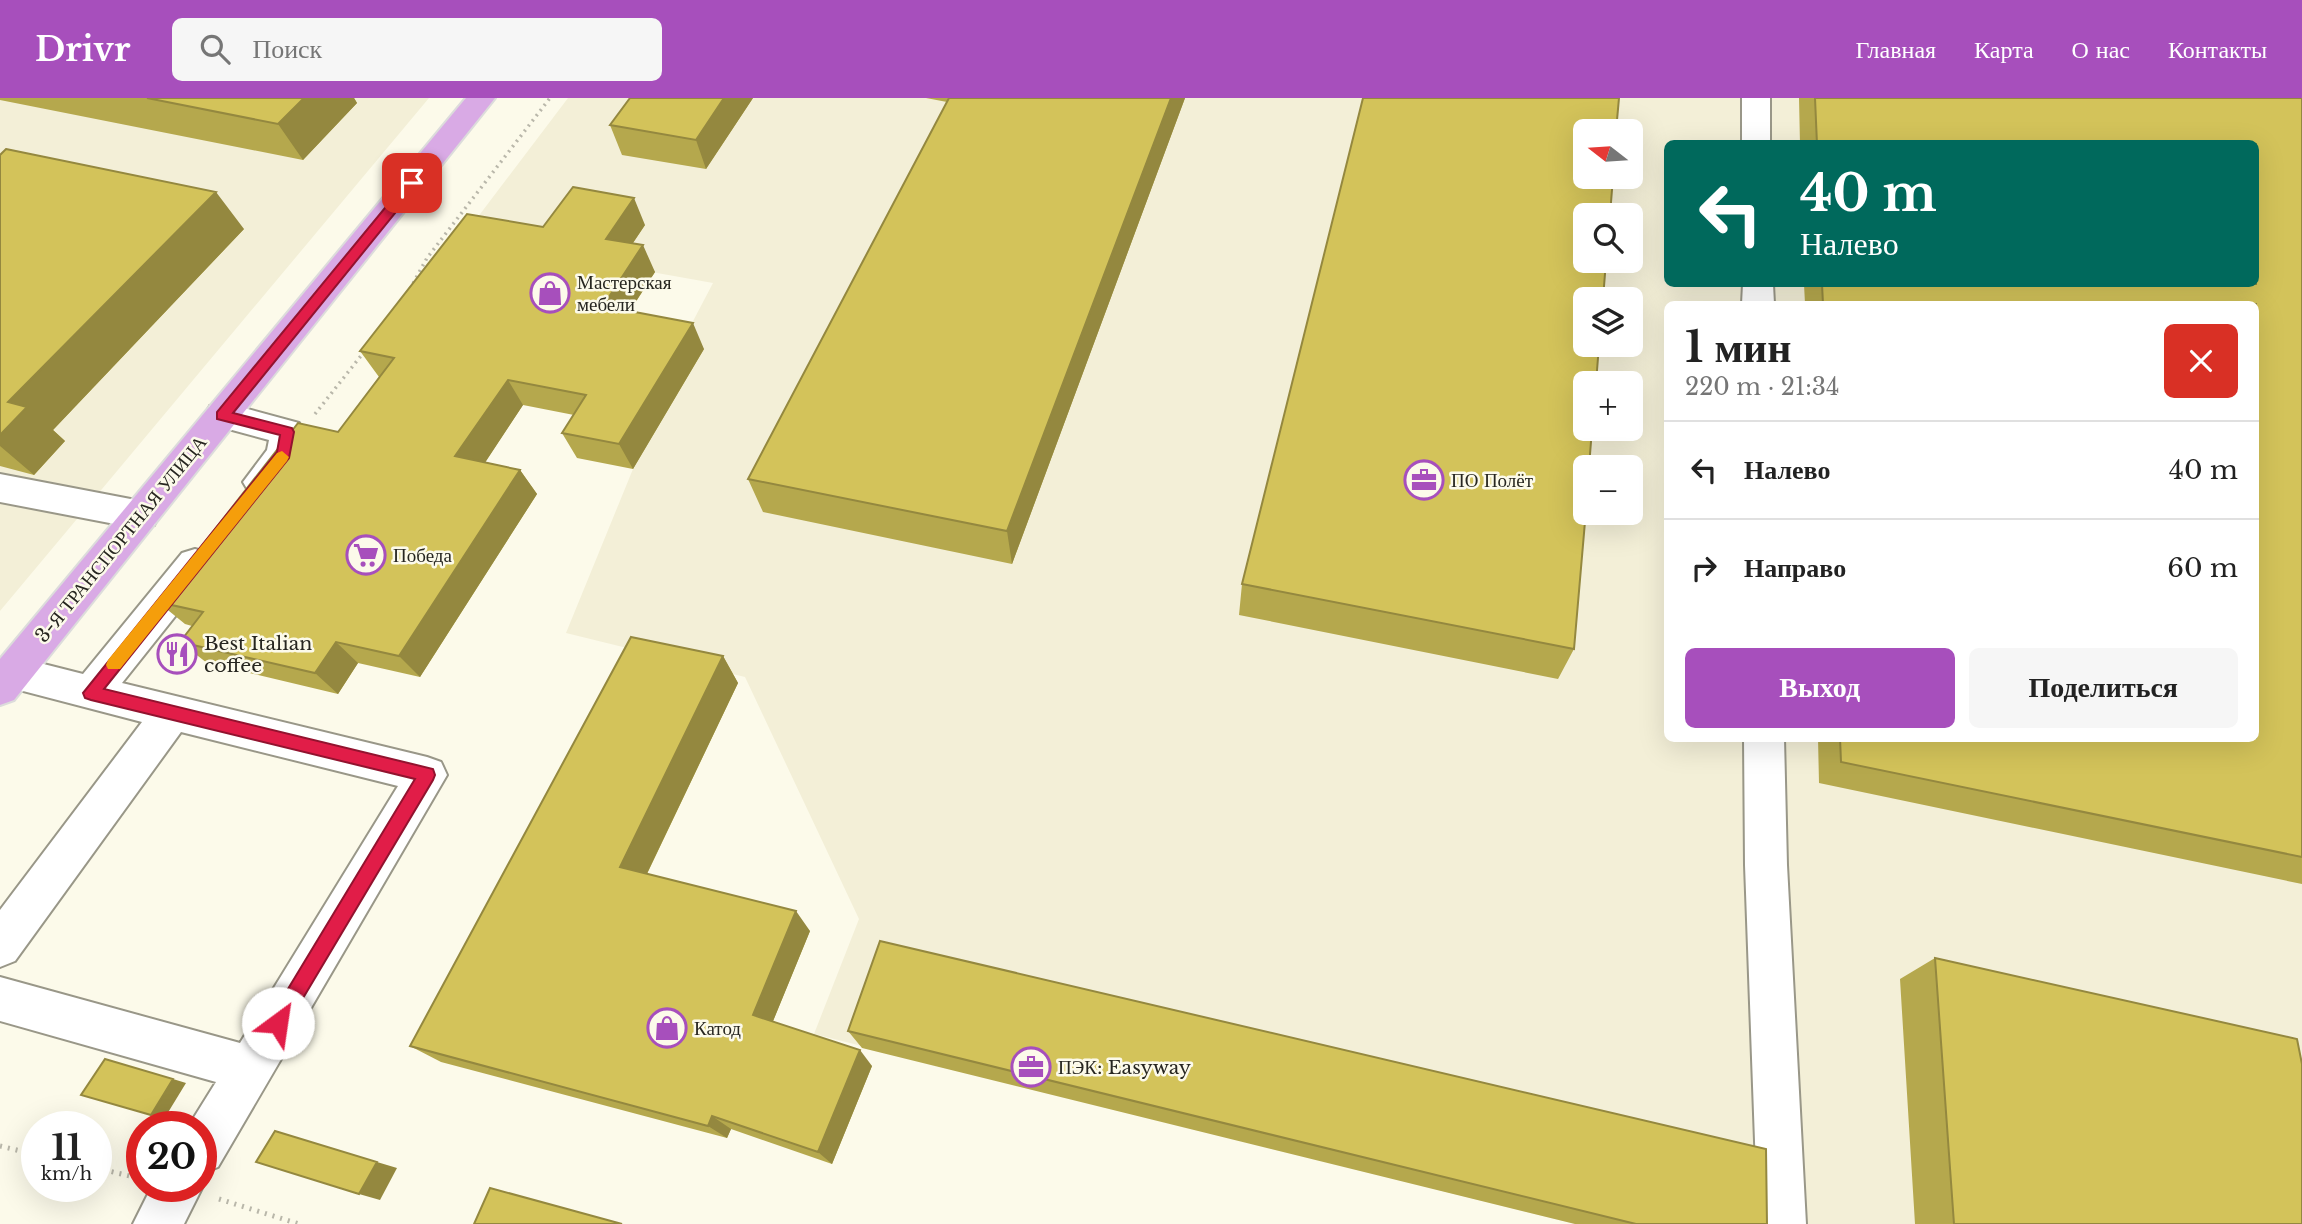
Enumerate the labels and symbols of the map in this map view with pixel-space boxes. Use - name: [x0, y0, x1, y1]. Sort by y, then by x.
- north arrow: [1573, 119, 1643, 189]
- pin: [382, 153, 442, 213]
- place label: Мастерская мебели: [577, 271, 672, 316]
- shop icon: Мастерская мебели: [529, 272, 571, 314]
- street label: 3-Я ТРАНСПОРТНАЯ УЛИЦА: [30, 431, 212, 647]
- office icon: ПО Полёт: [1403, 459, 1445, 501]
- place label: ПО Полёт: [1451, 469, 1534, 492]
- supermarket icon: Победа: [345, 534, 387, 576]
- place label: Победа: [393, 544, 452, 567]
- place label: Best Italian coffee: [204, 632, 312, 677]
- restaurant icon: Best Italian coffee: [156, 633, 198, 675]
- position arrow: [241, 986, 315, 1060]
- shop icon: Катод: [646, 1007, 688, 1049]
- place label: Катод: [694, 1017, 741, 1040]
- office icon: ПЭК: Easyway: [1010, 1046, 1052, 1088]
- place label: ПЭК: Easyway: [1058, 1056, 1191, 1079]
- speed limit sign: 20: [126, 1111, 217, 1202]

